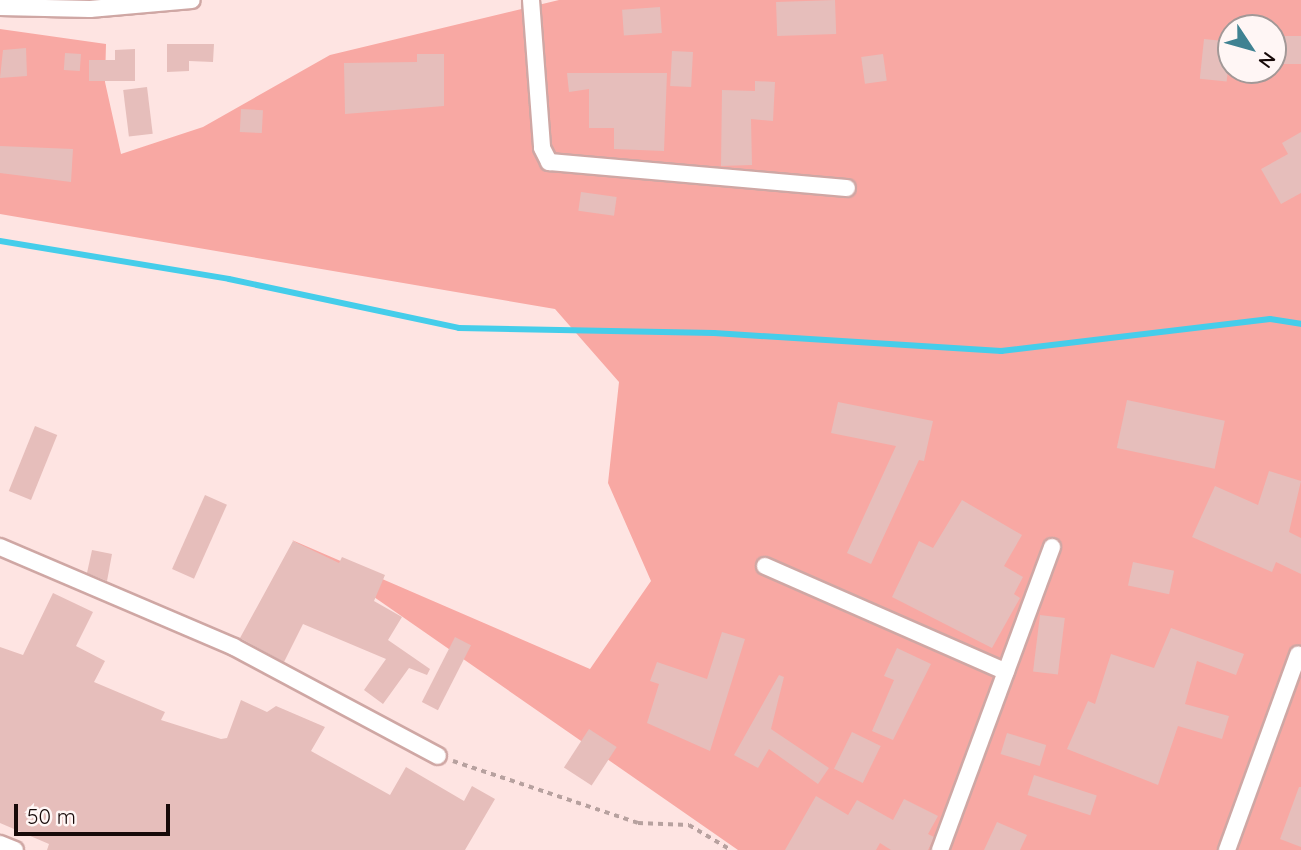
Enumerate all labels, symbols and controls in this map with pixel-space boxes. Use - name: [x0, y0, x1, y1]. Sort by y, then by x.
- north arrow: [1217, 14, 1287, 84]
- text: N: [1254, 47, 1281, 73]
- scale bar: [18, 790, 173, 834]
- text: 50 m: [27, 803, 76, 829]

